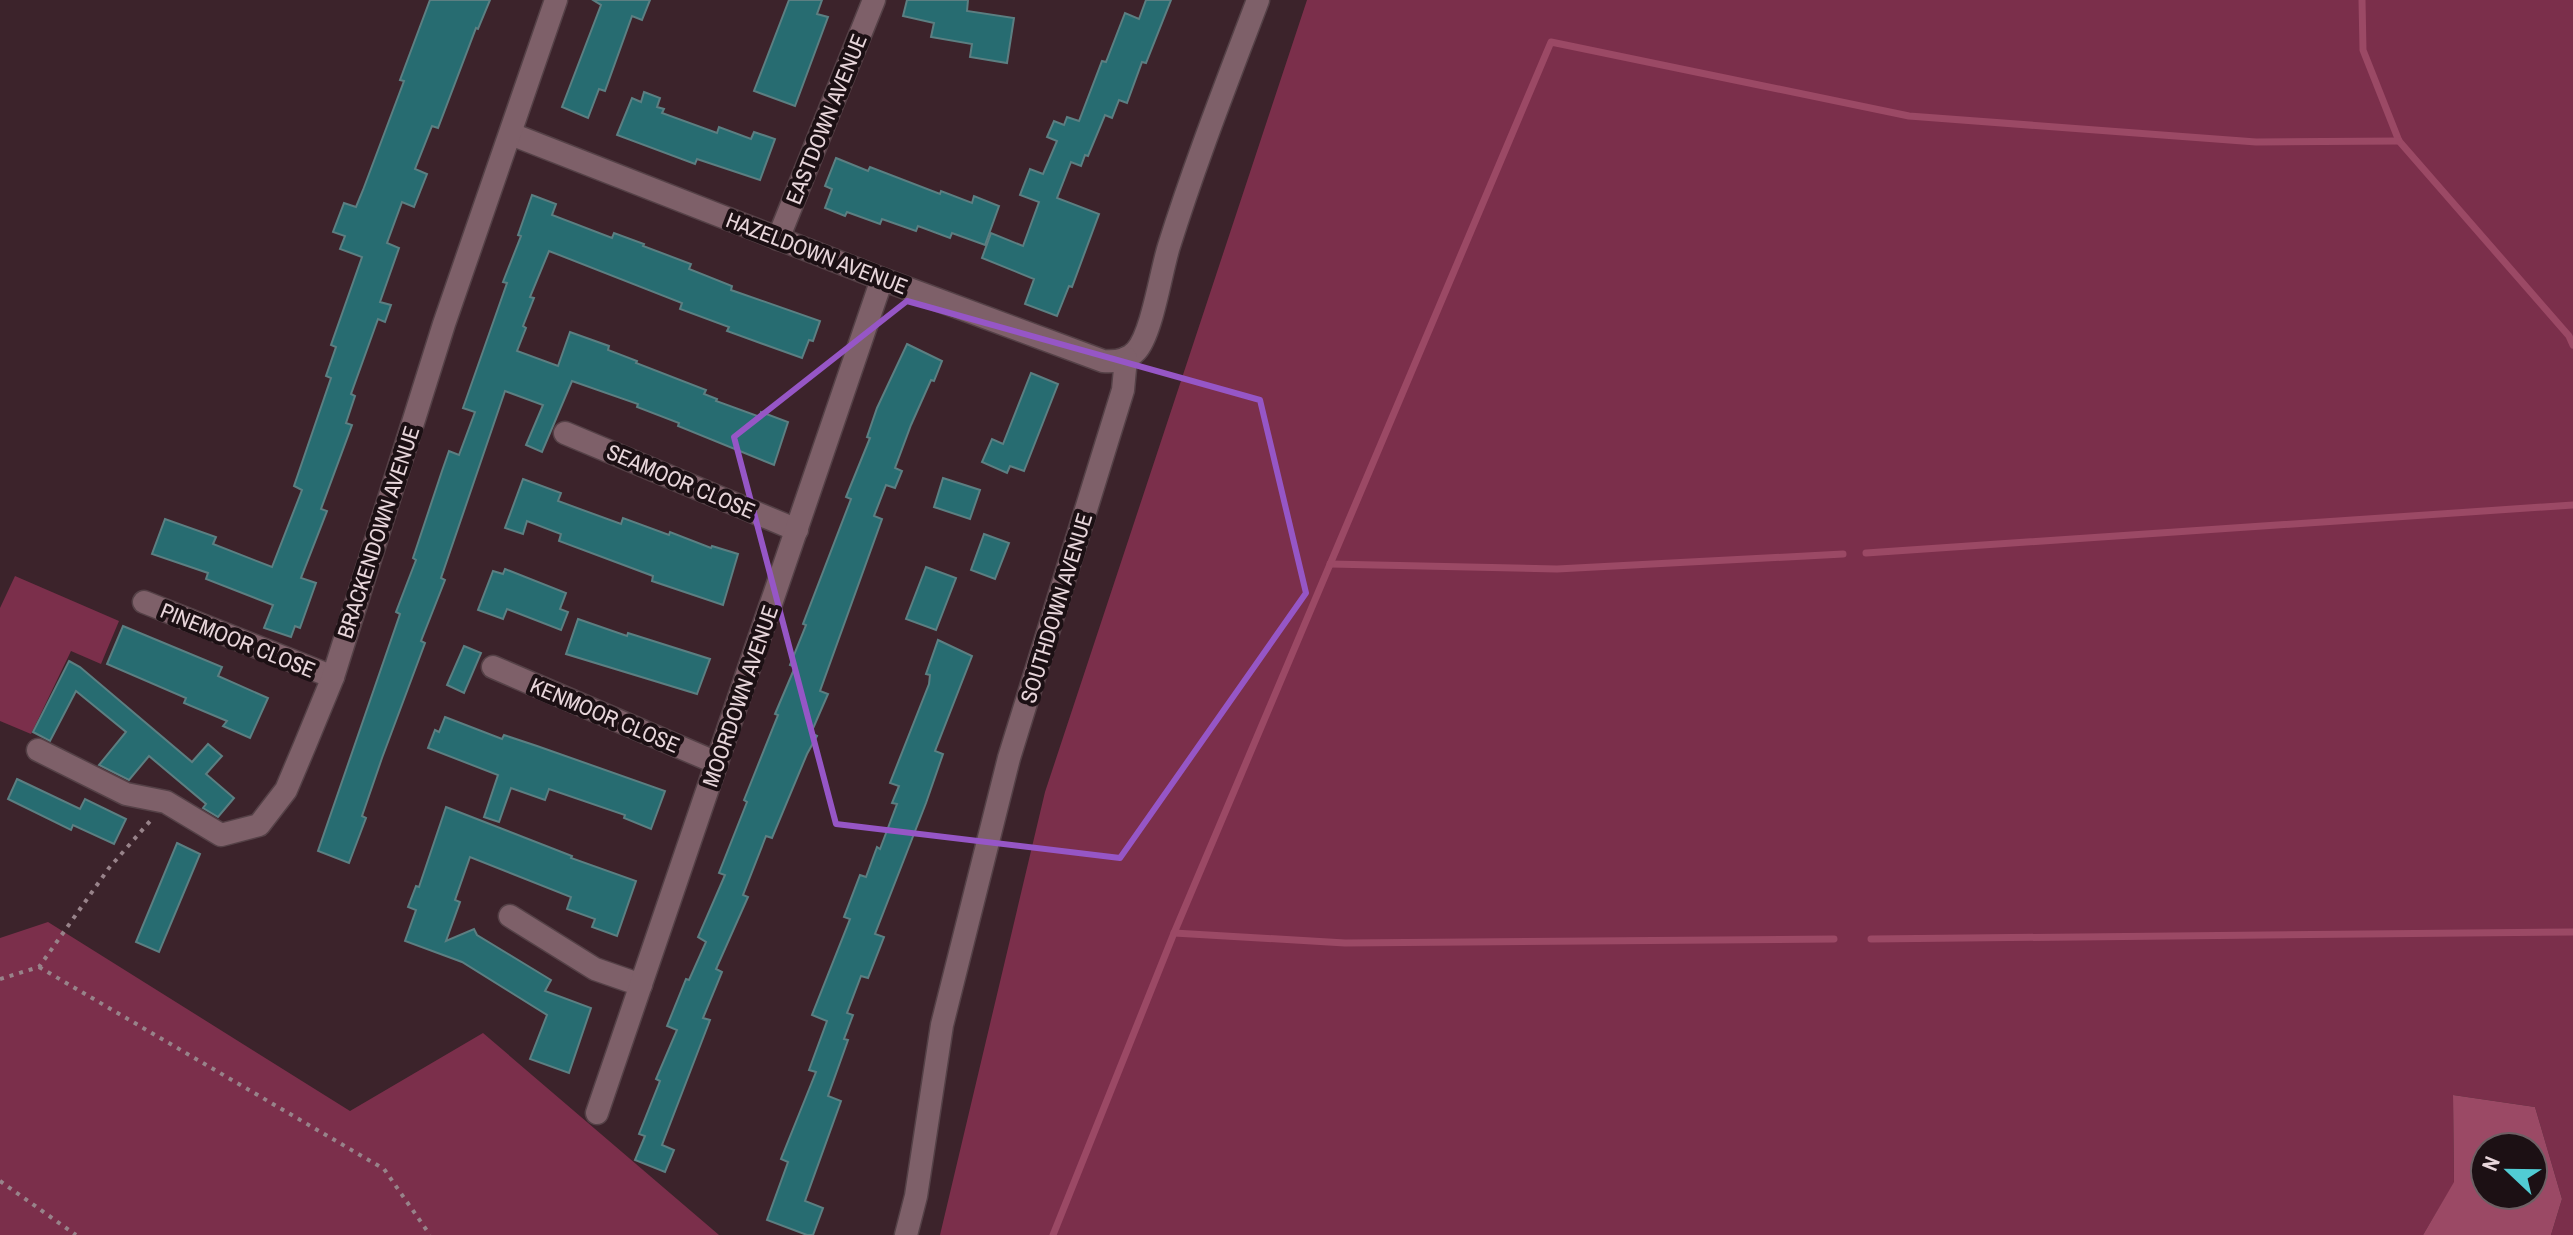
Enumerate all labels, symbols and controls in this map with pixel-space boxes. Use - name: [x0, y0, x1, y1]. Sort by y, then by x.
- street label: EASTDOWN AVENUE: [778, 29, 874, 209]
- street label: HAZELDOWN AVENUE: [722, 205, 912, 301]
- street label: BRACKENDOWN AVENUE: [330, 422, 426, 642]
- street label: SEAMOOR CLOSE: [602, 436, 760, 526]
- street label: SOUTHDOWN AVENUE: [1013, 509, 1099, 707]
- street label: PINEMOOR CLOSE: [156, 595, 320, 685]
- street label: MOORDOWN AVENUE: [695, 601, 785, 791]
- street label: KENMOOR CLOSE: [526, 670, 684, 760]
- north arrow: [2469, 1131, 2549, 1211]
- text: N: [2474, 1152, 2507, 1175]

